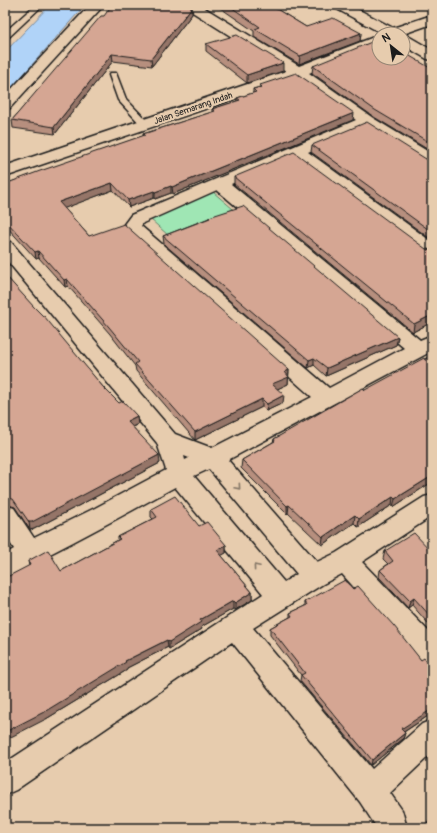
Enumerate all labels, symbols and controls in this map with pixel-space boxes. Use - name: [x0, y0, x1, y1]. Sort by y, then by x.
- north arrow: [371, 26, 411, 66]
- text: N: [380, 30, 393, 45]
- street label: Jalan Semarang Indah: [152, 90, 234, 127]
- one-way arrow: [233, 483, 240, 490]
- one-way arrow: [253, 565, 260, 572]

